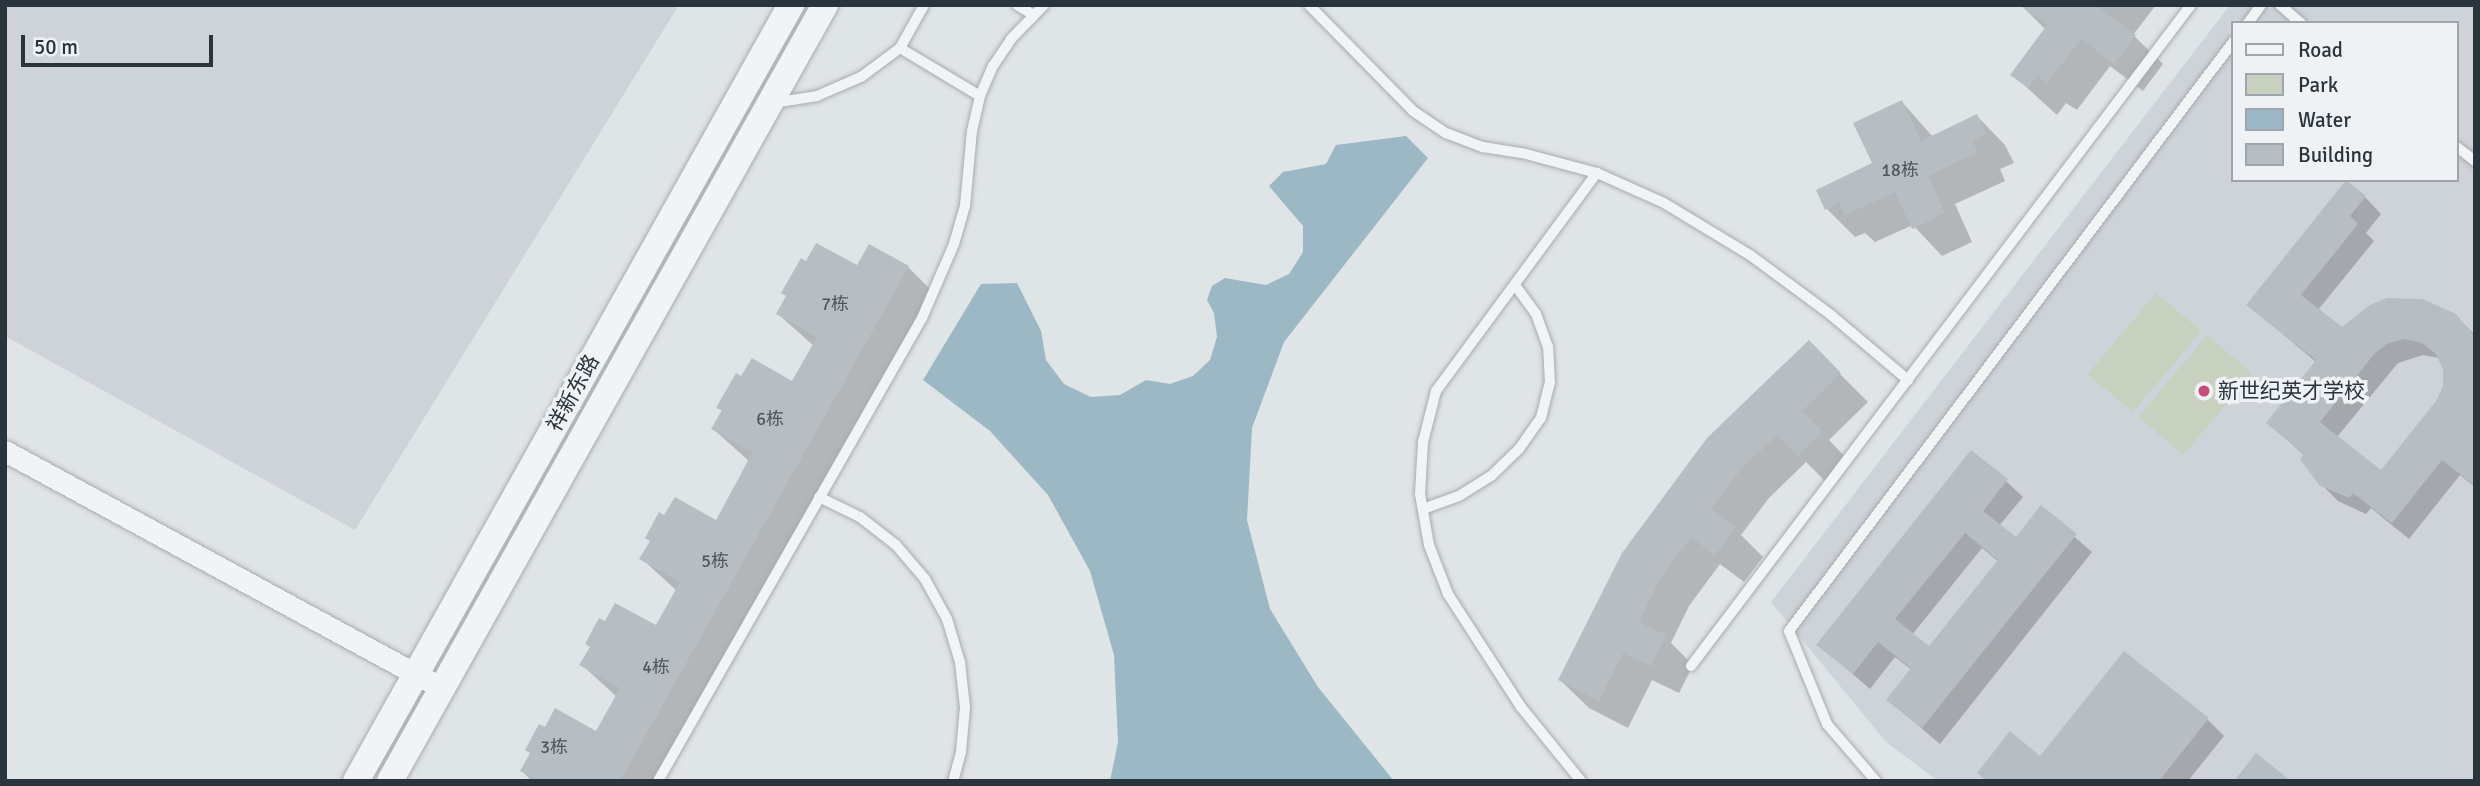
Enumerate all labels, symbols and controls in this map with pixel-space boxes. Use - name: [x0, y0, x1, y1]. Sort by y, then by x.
- scale bar: [24, 21, 217, 65]
- legend: [2232, 21, 2459, 182]
- text: 50 m: [34, 34, 78, 60]
- text: Road: [2298, 37, 2343, 63]
- text: Park: [2298, 72, 2338, 98]
- text: Water: [2298, 107, 2351, 133]
- text: Building: [2298, 142, 2373, 168]
- house number: 18栋: [1881, 159, 1919, 181]
- house number: 7栋: [821, 293, 849, 315]
- street label: 祥新东路: [542, 350, 604, 436]
- place label: 新世纪英才学校: [2218, 378, 2365, 404]
- marker: 新世纪英才学校: [2196, 383, 2212, 399]
- house number: 6栋: [756, 408, 784, 430]
- house number: 5栋: [701, 550, 729, 572]
- house number: 4栋: [642, 656, 670, 678]
- house number: 3栋: [540, 736, 568, 758]

